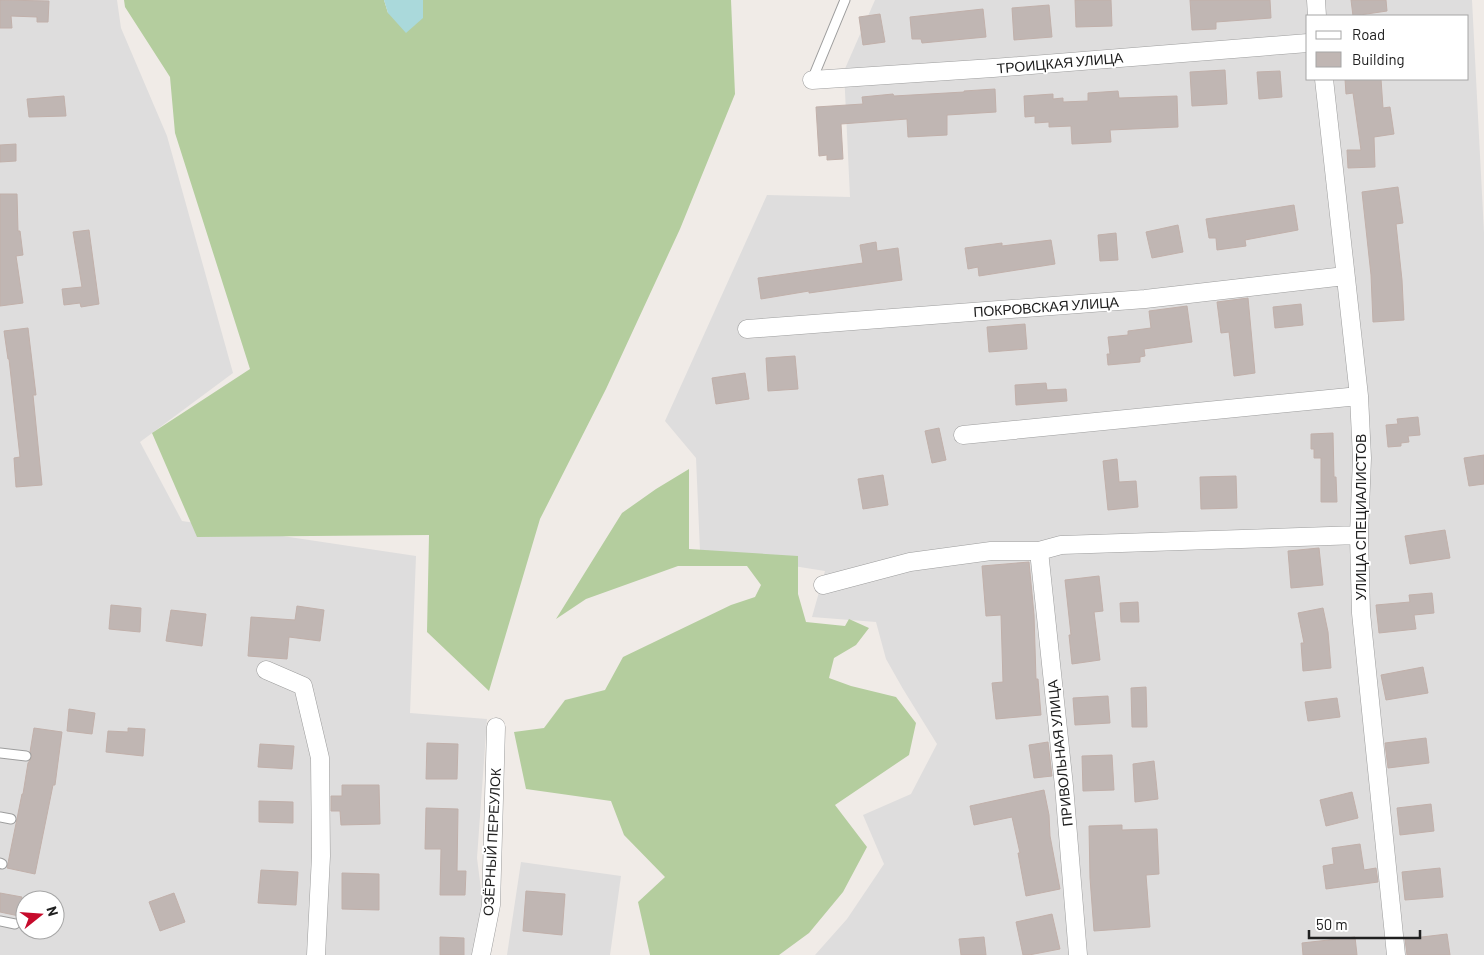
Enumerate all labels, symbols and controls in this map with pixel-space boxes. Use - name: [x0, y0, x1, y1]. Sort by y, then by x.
- legend: [1306, 15, 1469, 80]
- text: Road: [1352, 25, 1385, 43]
- street label: ТРОИЦКАЯ УЛИЦА: [996, 48, 1124, 76]
- text: Building: [1352, 50, 1405, 68]
- street label: ПОКРОВСКАЯ УЛИЦА: [973, 293, 1120, 320]
- street label: УЛИЦА СПЕЦИАЛИСТОВ: [1352, 434, 1369, 600]
- street label: ПРИВОЛЬНАЯ УЛИЦА: [1043, 678, 1076, 827]
- street label: ОЗЁРНЫЙ ПЕРЕУЛОК: [479, 767, 504, 916]
- north arrow: [15, 890, 65, 940]
- text: N: [43, 904, 62, 918]
- scale bar: [1309, 908, 1420, 940]
- text: 50 m: [1316, 915, 1348, 933]

